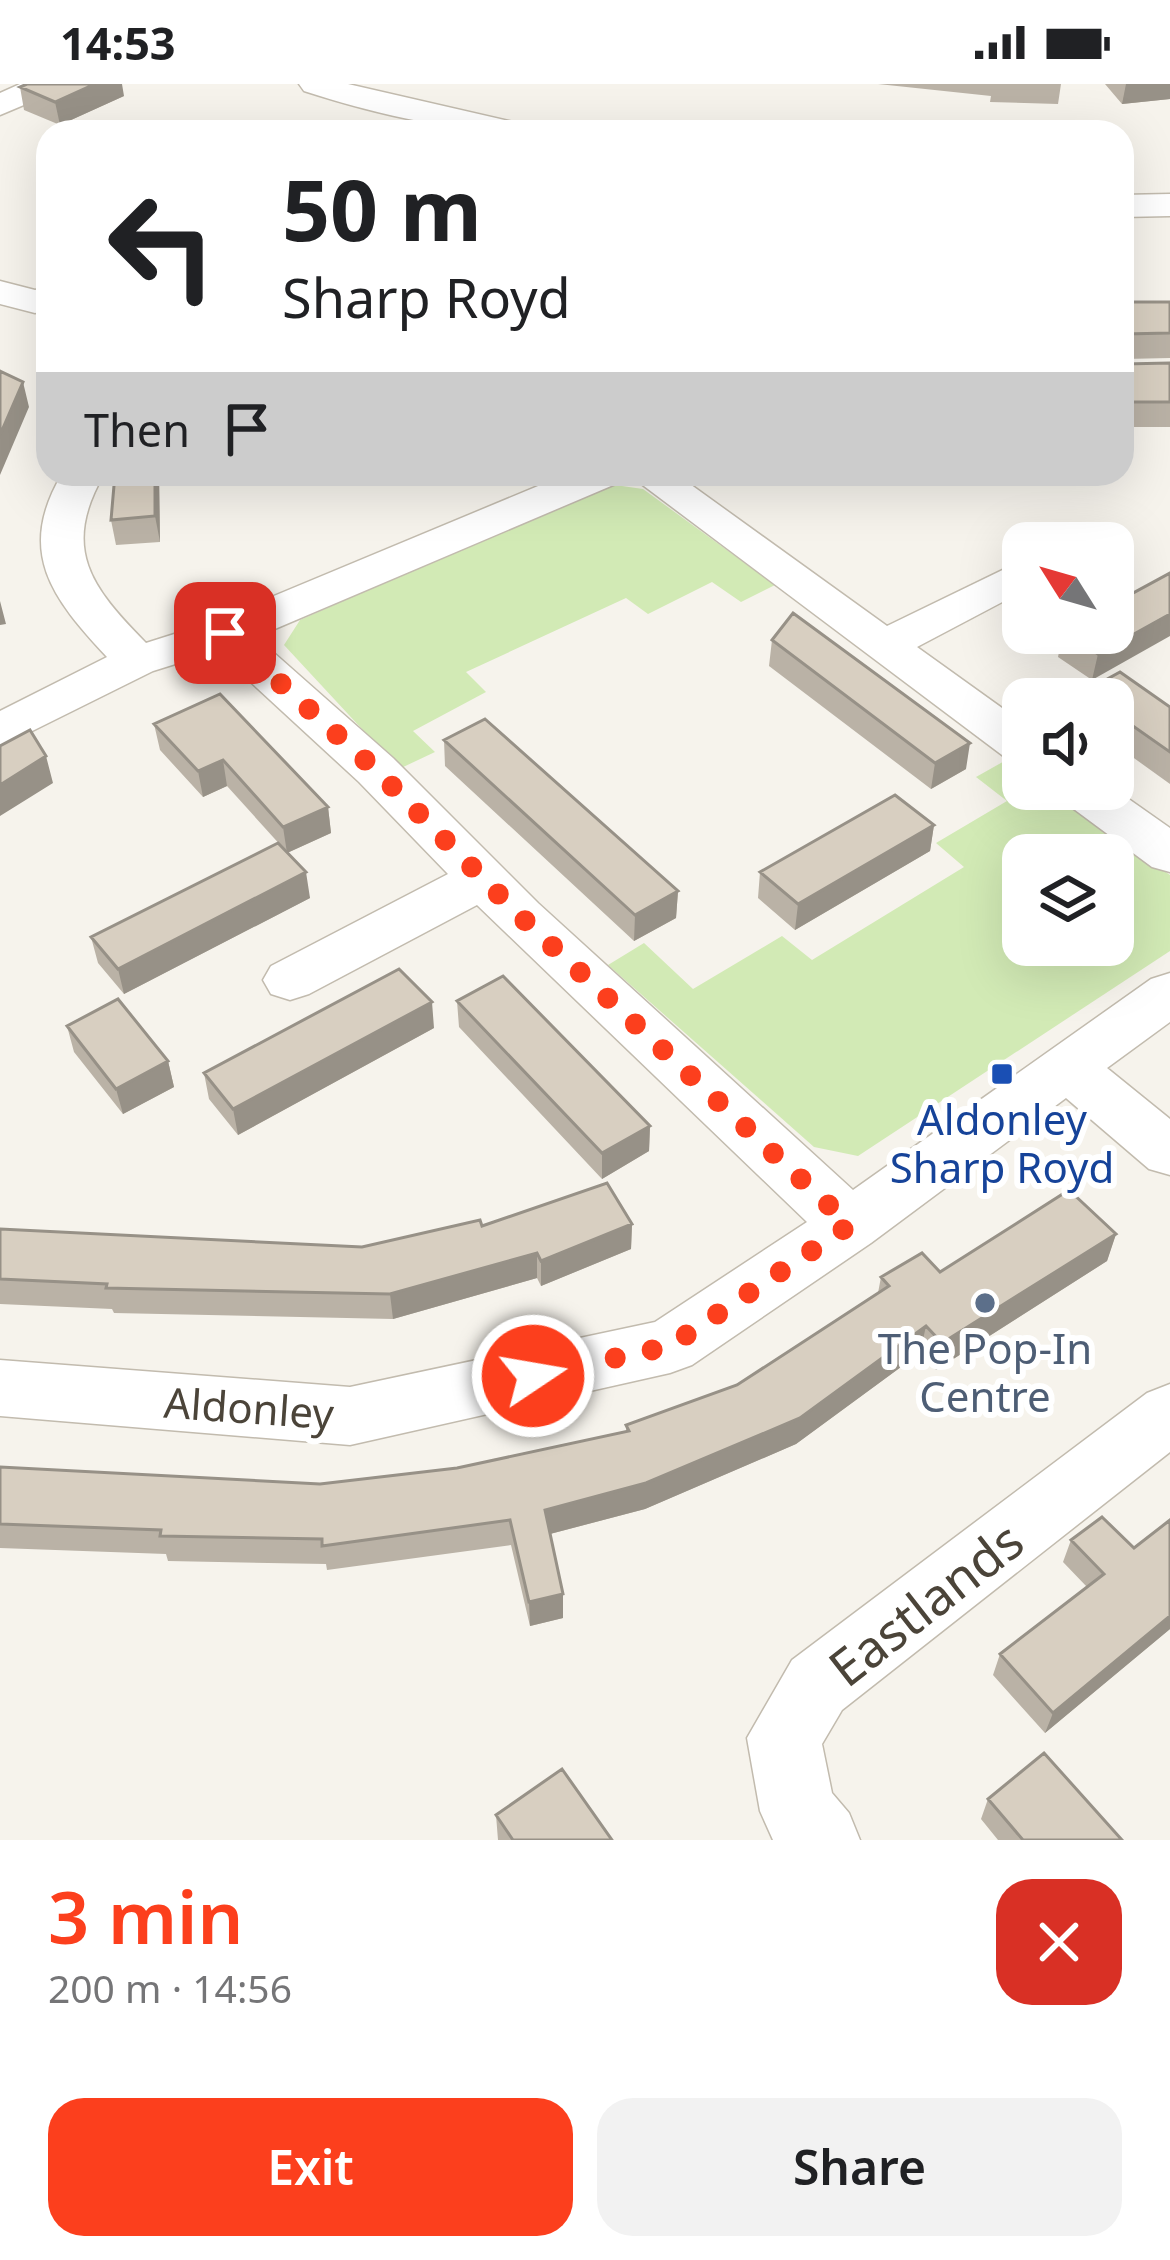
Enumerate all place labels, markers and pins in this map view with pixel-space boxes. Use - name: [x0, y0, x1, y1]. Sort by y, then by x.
- pin: [174, 582, 276, 684]
- marker: Aldonley Sharp Royd: [989, 1061, 1015, 1087]
- place label: Aldonley Sharp Royd: [890, 1090, 1114, 1195]
- marker: The Pop-In Centre: [972, 1290, 998, 1316]
- place label: The Pop-In Centre: [878, 1319, 1092, 1424]

